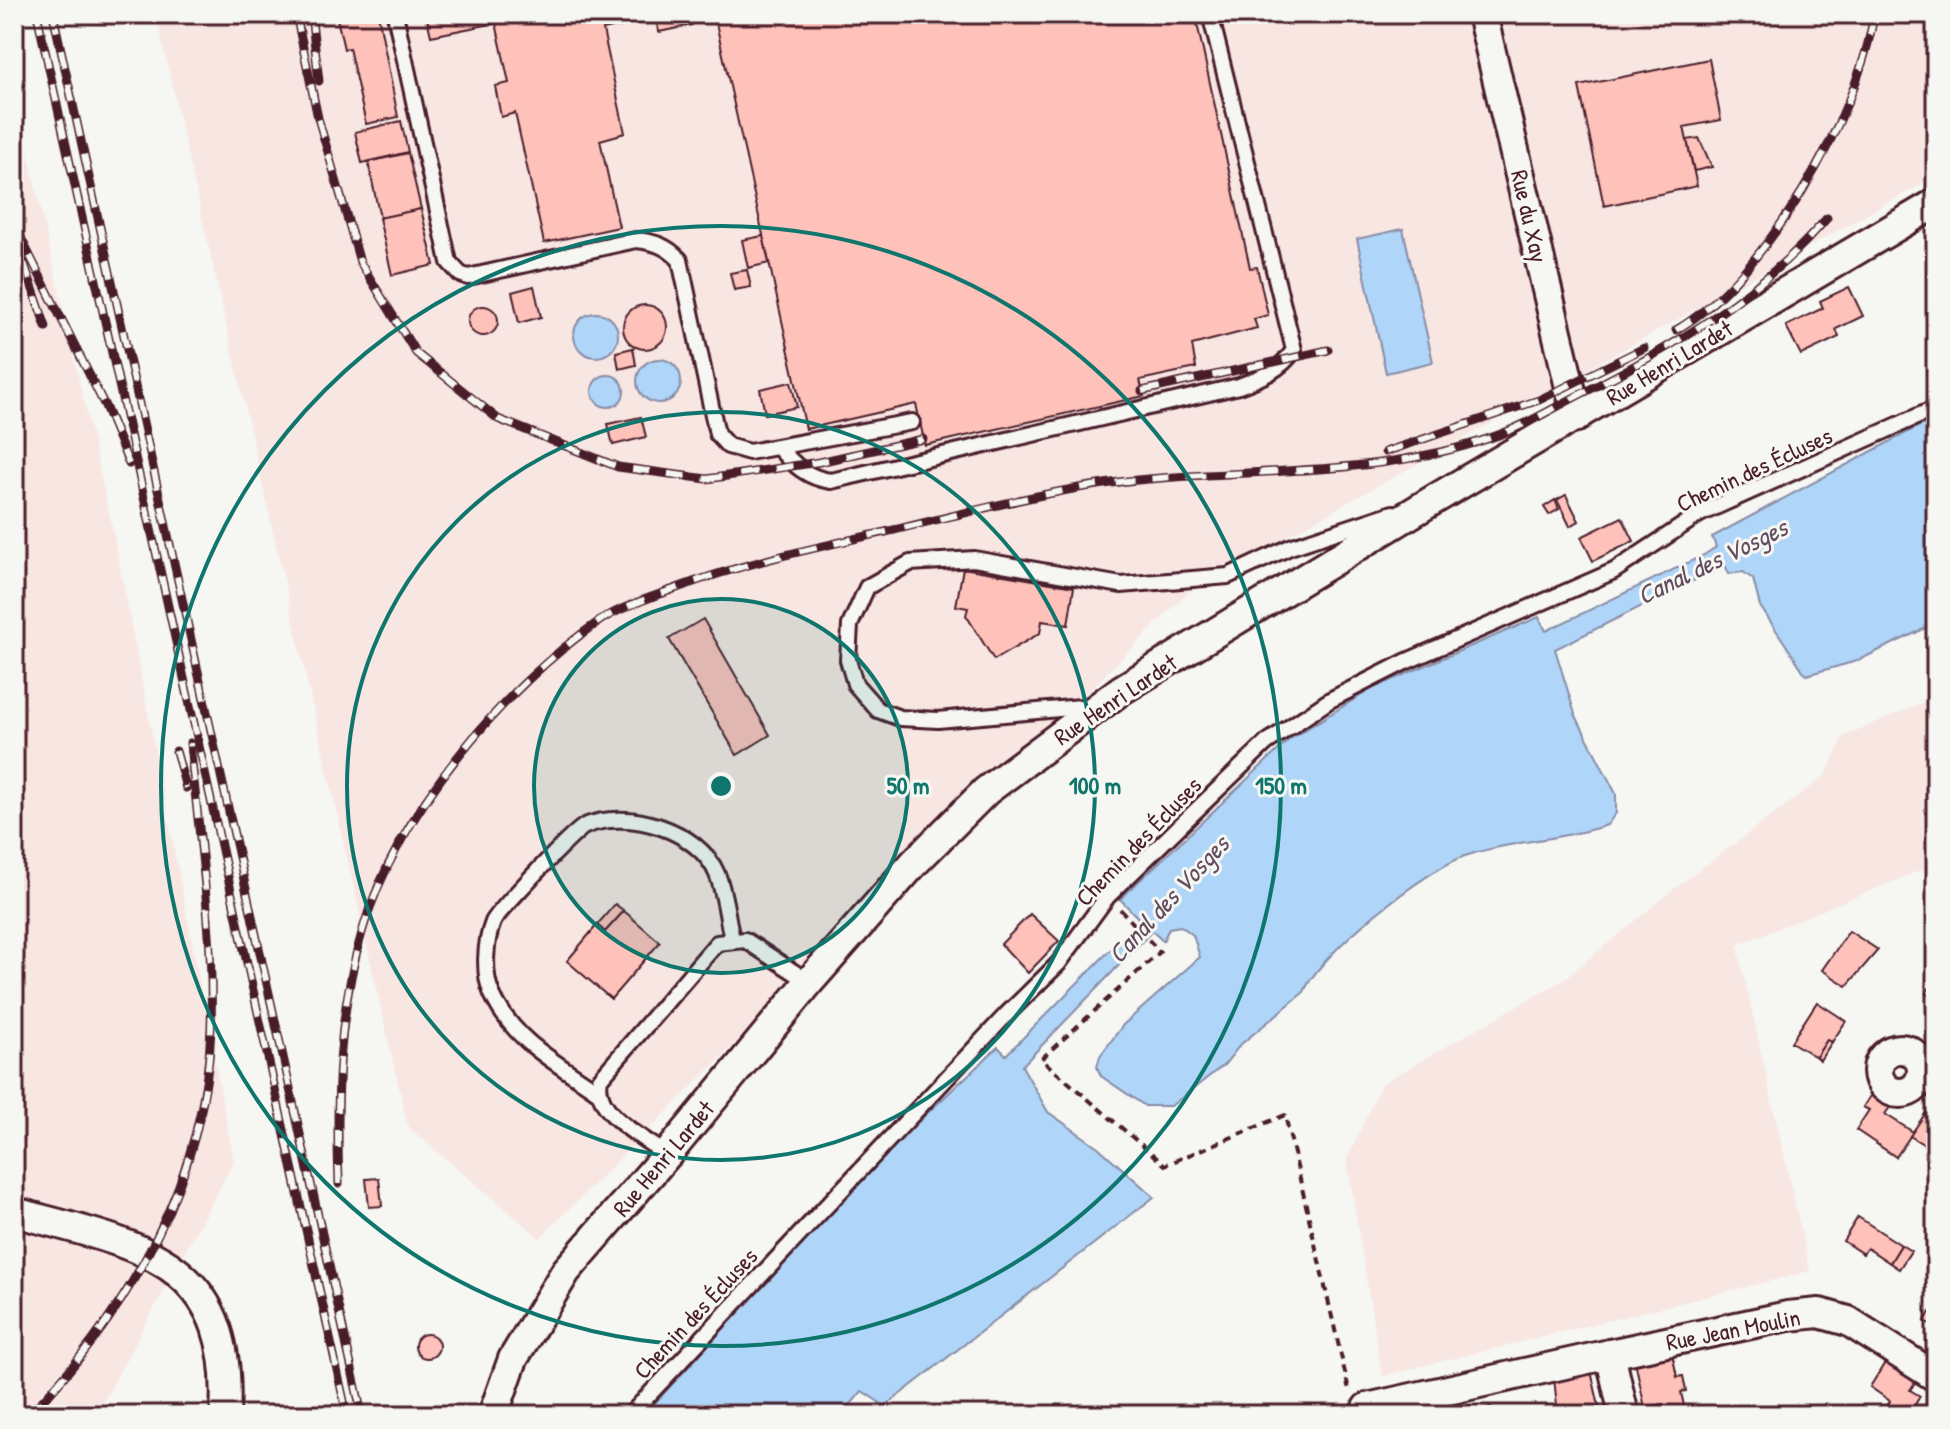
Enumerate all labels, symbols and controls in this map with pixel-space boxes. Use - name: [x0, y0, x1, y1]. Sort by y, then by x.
- street label: Rue du Xay: [1504, 167, 1556, 265]
- street label: Rue Henri Lardet: [1600, 311, 1739, 412]
- street label: Chemin des Écluses: [1671, 419, 1837, 519]
- water label: Canal des Vosges: [1631, 509, 1795, 613]
- street label: Rue Henri Lardet: [1047, 646, 1183, 752]
- text: 50 m: [887, 769, 929, 801]
- street label: Chemin des Écluses: [1068, 769, 1208, 913]
- text: 100 m: [1069, 769, 1121, 801]
- text: 150 m: [1255, 769, 1307, 801]
- centre of rings: [707, 772, 735, 800]
- water label: Canal des Vosges: [1100, 826, 1238, 971]
- street label: Rue Henri Lardet: [605, 1093, 721, 1223]
- street label: Chemin des Écluses: [626, 1240, 764, 1386]
- street label: Rue Jean Moulin: [1663, 1300, 1803, 1358]

